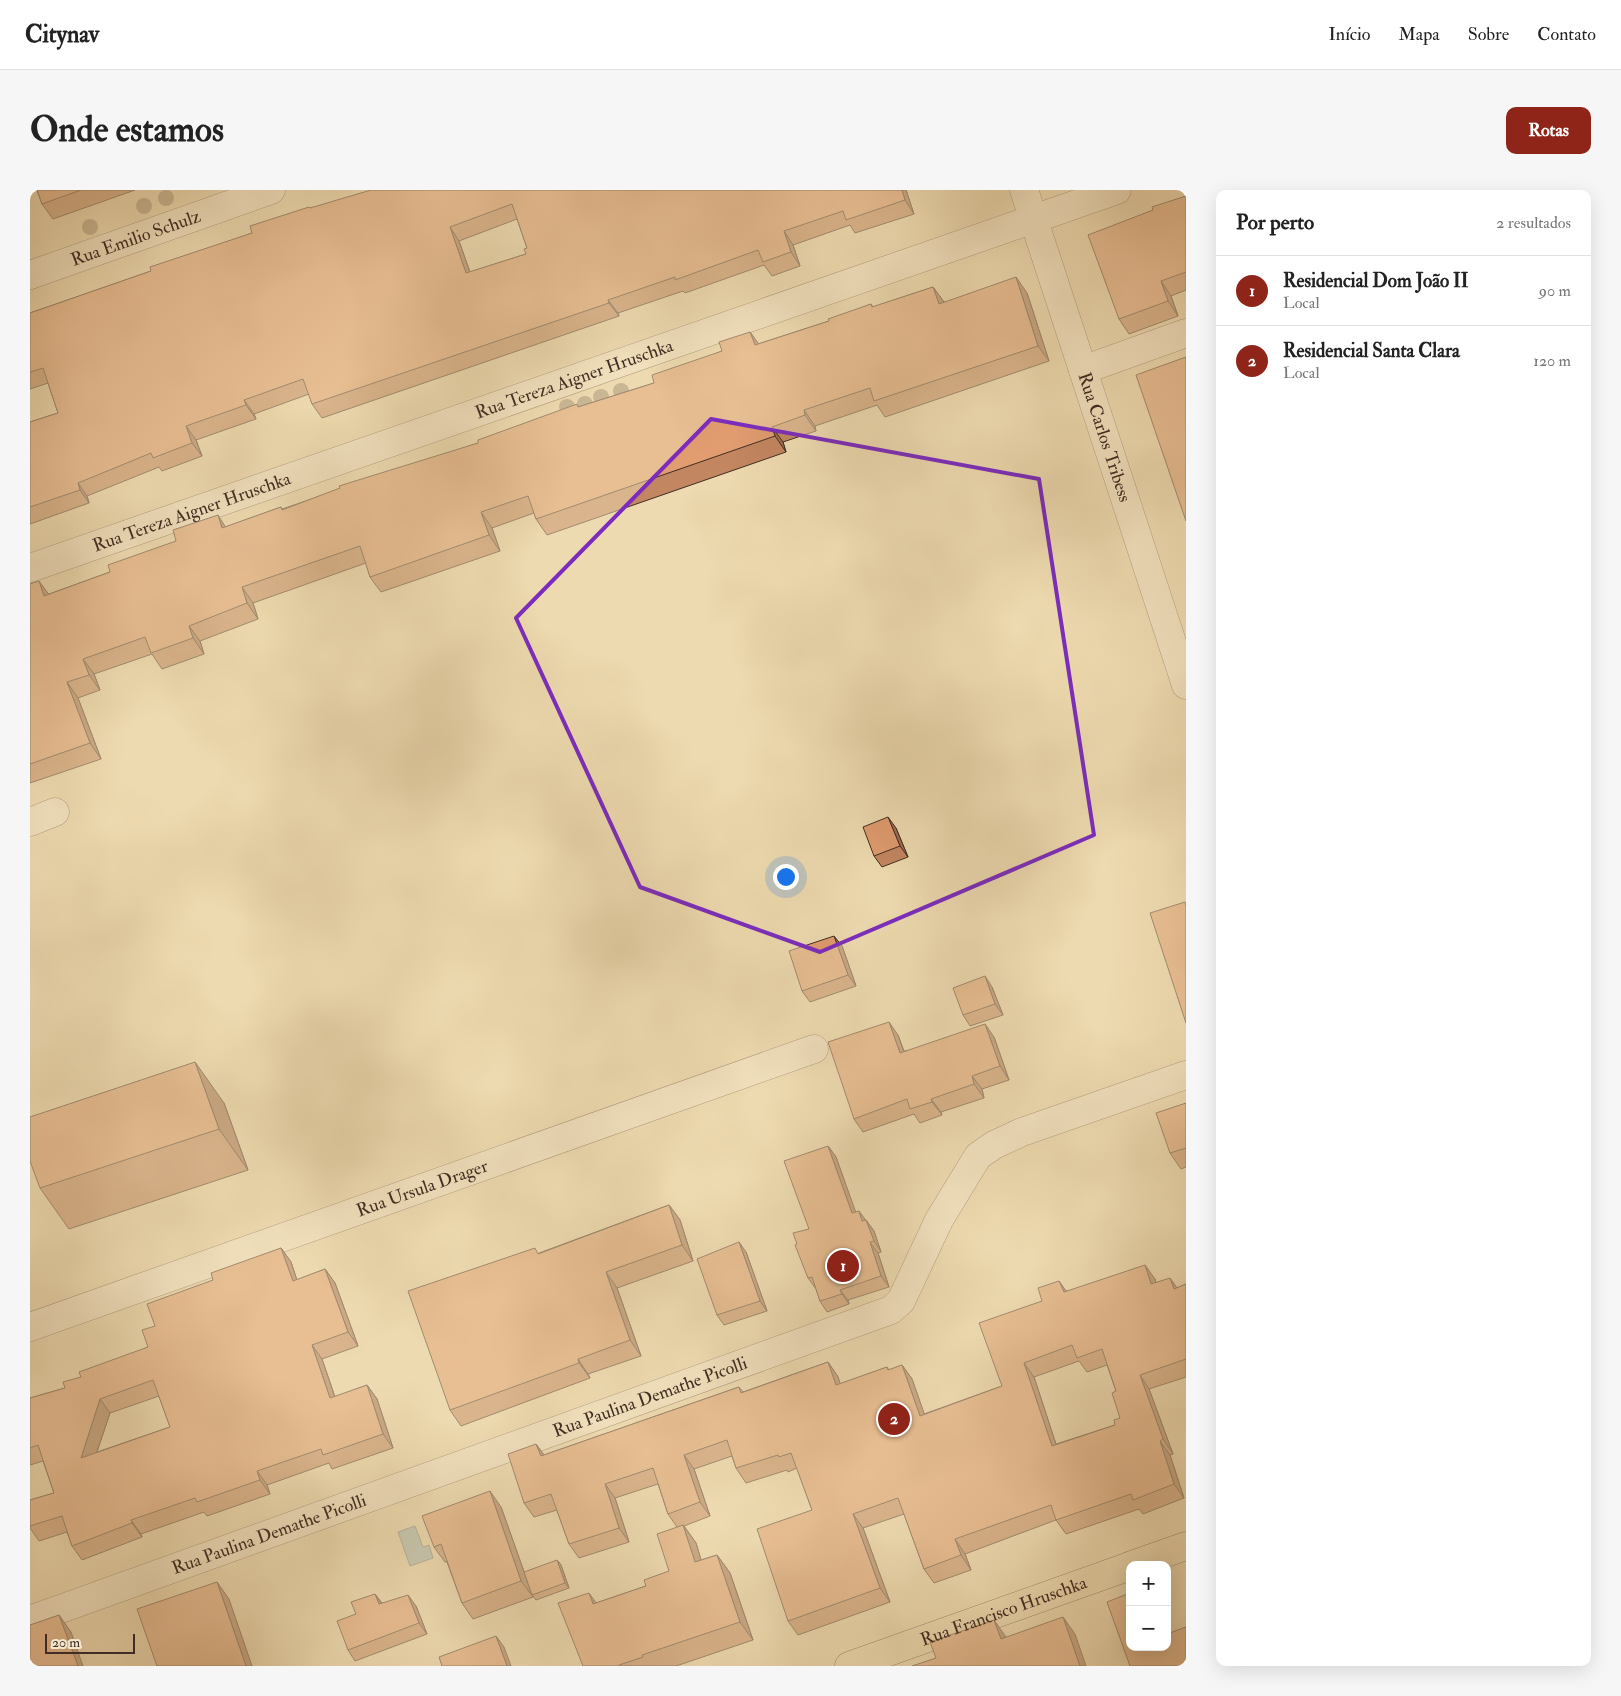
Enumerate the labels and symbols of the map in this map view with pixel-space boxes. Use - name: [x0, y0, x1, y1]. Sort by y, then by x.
- street label: Rua Emilio Schulz: [68, 205, 204, 272]
- street label: Rua Tereza Aigner Hruschka: [472, 334, 677, 424]
- street label: Rua Carlos Tribess: [1072, 369, 1136, 505]
- street label: Rua Tereza Aigner Hruschka: [90, 467, 294, 557]
- your location: [773, 864, 799, 890]
- street label: Rua Ursula Drager: [353, 1154, 491, 1222]
- pin: 1: [827, 1247, 859, 1285]
- street label: Rua Paulina Demathe Picolli: [550, 1352, 751, 1443]
- pin: 2: [878, 1400, 910, 1438]
- street label: Rua Paulina Demathe Picolli: [169, 1489, 370, 1580]
- street label: Rua Francisco Hruschka: [917, 1571, 1090, 1652]
- scale bar: [45, 1631, 135, 1654]

